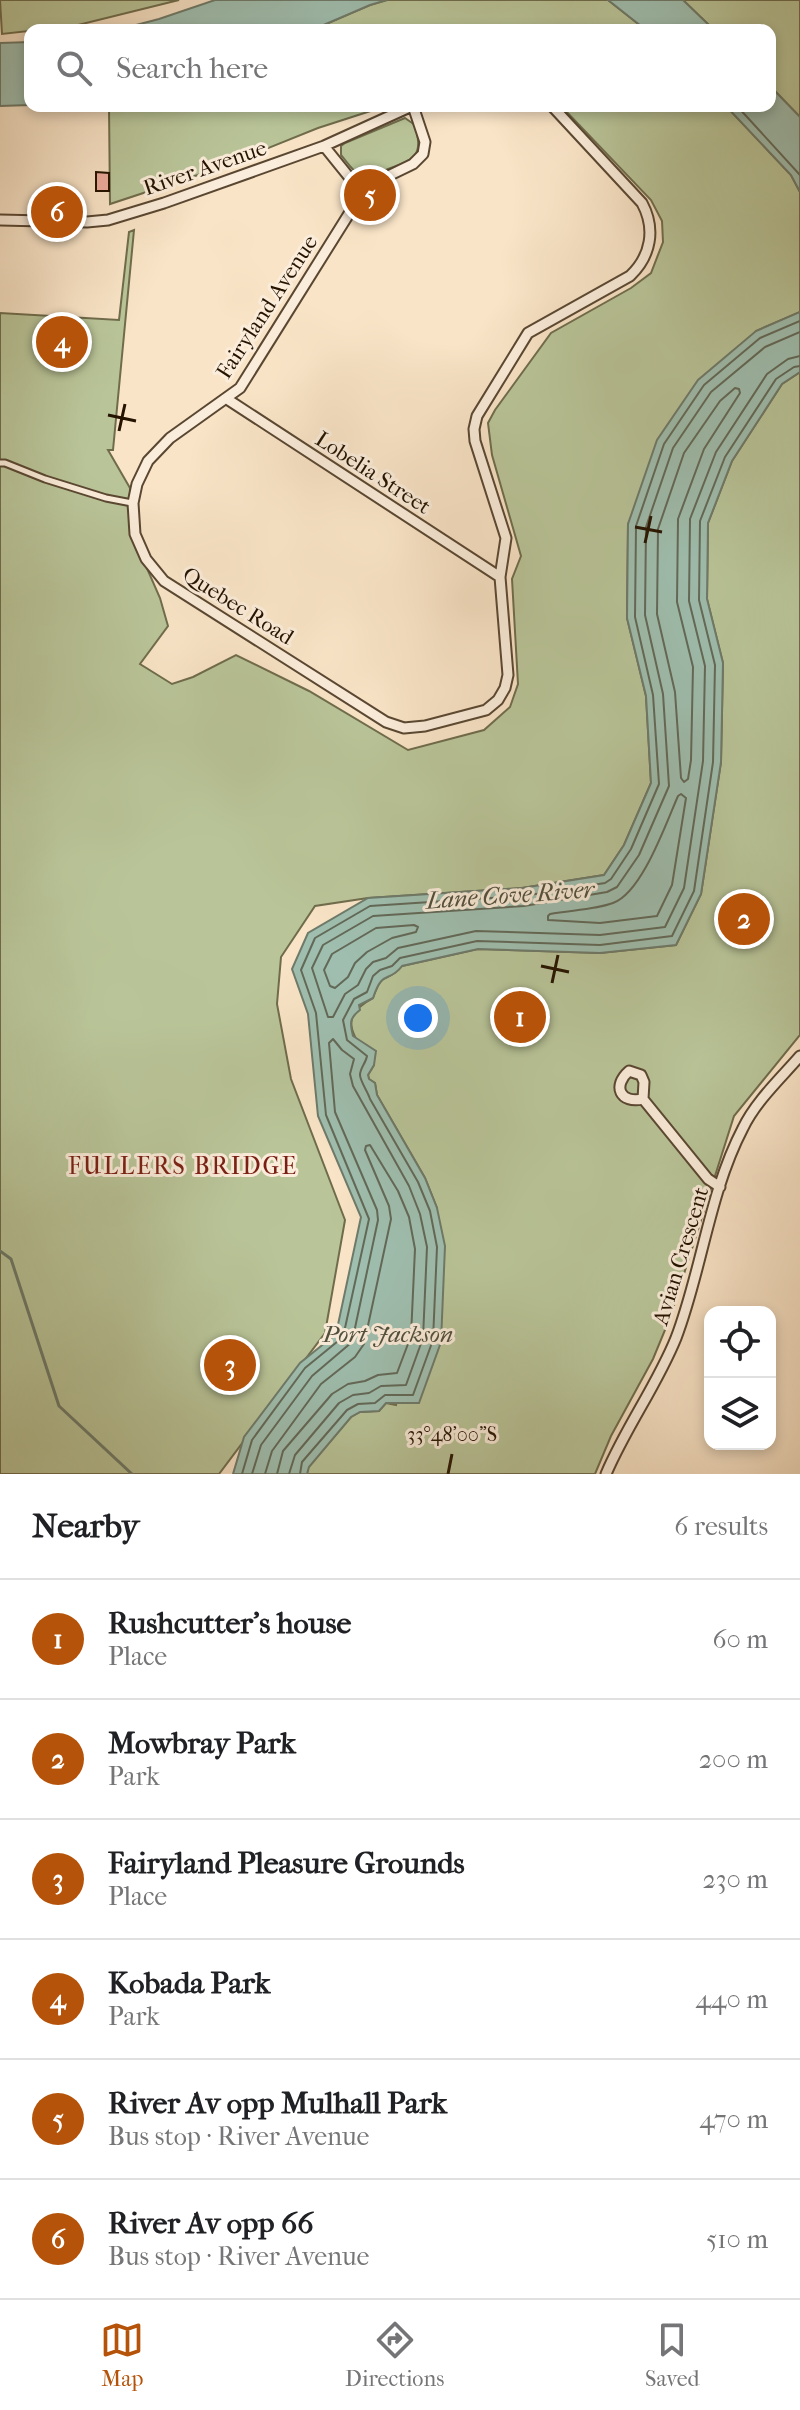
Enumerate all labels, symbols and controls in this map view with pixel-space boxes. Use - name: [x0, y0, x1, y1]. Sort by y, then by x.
- search box: [24, 24, 776, 112]
- icon: search: [52, 46, 96, 90]
- text: Search here: [116, 51, 268, 86]
- street label: River Avenue: [140, 135, 270, 201]
- pin: 5: [344, 165, 396, 225]
- pin: 6: [31, 182, 83, 242]
- street label: Fairyland Avenue: [211, 230, 323, 384]
- pin: 4: [36, 312, 88, 372]
- street label: Lobelia Street: [310, 426, 436, 520]
- street label: Quebec Road: [178, 562, 299, 651]
- water label: Lane Cove River: [423, 875, 597, 915]
- pin: 2: [718, 889, 770, 949]
- pin: 1: [494, 987, 546, 1047]
- your location: [398, 998, 438, 1038]
- district label: FULLERS BRIDGE: [68, 1152, 298, 1180]
- street label: Avian Crescent: [647, 1184, 714, 1329]
- map controls: [704, 1306, 776, 1450]
- button: locate: [704, 1306, 776, 1378]
- water label: Port Jackson: [322, 1320, 453, 1348]
- pin: 3: [204, 1335, 256, 1395]
- button: layers: [704, 1378, 776, 1450]
- text: 33°48'00"S: [407, 1423, 497, 1446]
- text: Nearby: [32, 1506, 139, 1546]
- text: 6 results: [674, 1511, 768, 1542]
- text: Rushcutter's house: [108, 1606, 351, 1641]
- text: 1: [53, 1624, 63, 1655]
- text: 60 m: [712, 1624, 768, 1655]
- text: Place: [108, 1641, 167, 1672]
- text: Mowbray Park: [108, 1726, 296, 1761]
- text: 2: [51, 1744, 65, 1775]
- text: 200 m: [699, 1744, 768, 1775]
- text: Park: [108, 1761, 160, 1792]
- text: Fairyland Pleasure Grounds: [108, 1846, 465, 1881]
- text: 3: [53, 1864, 63, 1895]
- text: 230 m: [702, 1864, 768, 1895]
- text: Place: [108, 1881, 167, 1912]
- text: Kobada Park: [108, 1966, 270, 2001]
- text: 4: [50, 1984, 66, 2015]
- text: 440 m: [696, 1984, 768, 2015]
- text: Park: [108, 2001, 160, 2032]
- text: River Av opp Mulhall Park: [108, 2086, 447, 2121]
- text: 5: [52, 2104, 64, 2135]
- text: 470 m: [699, 2104, 768, 2135]
- text: Bus stop · River Avenue: [108, 2121, 369, 2152]
- text: River Av opp 66: [108, 2206, 314, 2241]
- text: 6: [51, 2224, 65, 2255]
- text: 510 m: [706, 2224, 768, 2255]
- text: Bus stop · River Avenue: [108, 2241, 369, 2272]
- tab: Map: [100, 2318, 144, 2392]
- tab: Directions: [345, 2318, 444, 2392]
- tab: Saved: [645, 2318, 700, 2392]

